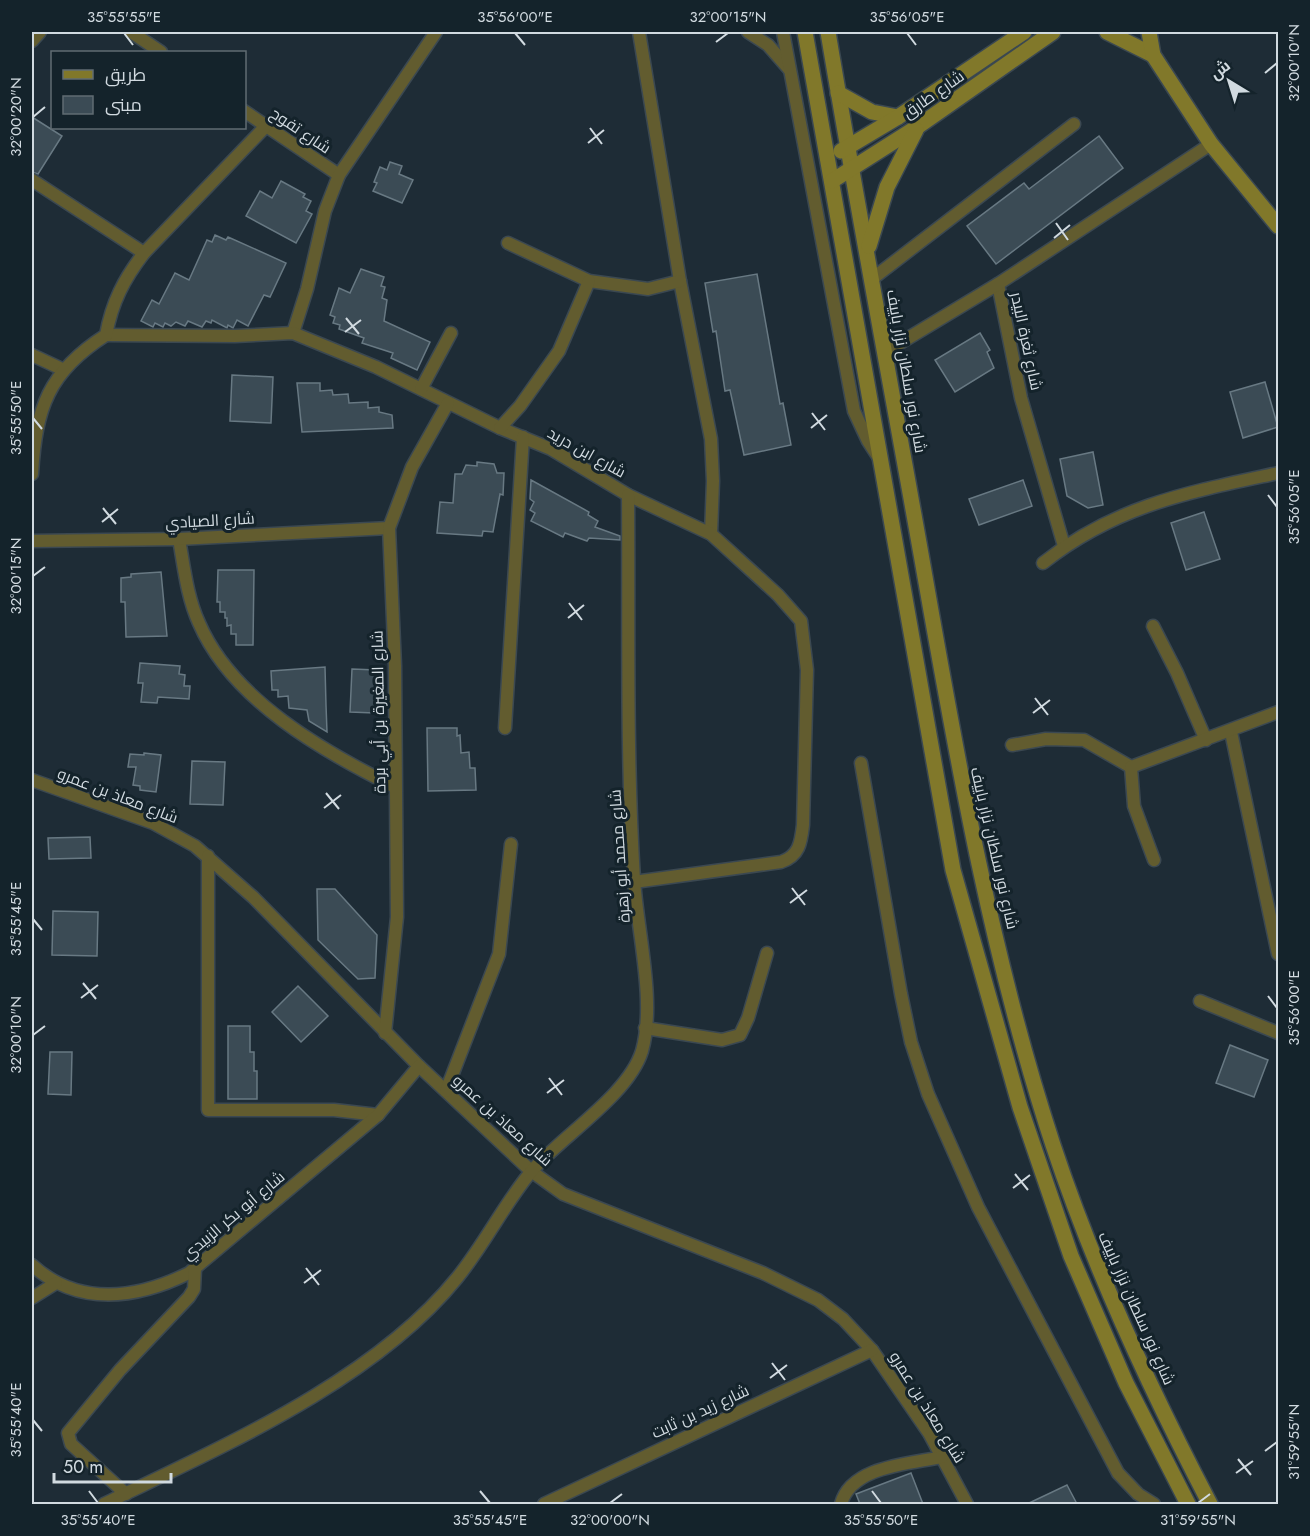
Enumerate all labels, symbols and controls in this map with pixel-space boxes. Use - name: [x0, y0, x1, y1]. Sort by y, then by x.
- text: 35°55'55"E: [87, 6, 161, 28]
- text: 35°56'00"E: [477, 6, 553, 28]
- text: 32°00'15"N: [690, 6, 766, 28]
- text: 35°56'05"E: [870, 6, 944, 28]
- text: 32°00'10"N: [1283, 24, 1305, 102]
- legend: [51, 51, 246, 129]
- north arrow: [1199, 51, 1259, 111]
- text: ش: [1205, 54, 1235, 85]
- text: طريق: [105, 62, 146, 88]
- street label: شارع طارق: [898, 65, 969, 124]
- text: 32°00'20"N: [5, 77, 27, 157]
- text: مبنى: [105, 92, 142, 118]
- street label: شارع تفوح: [266, 102, 336, 159]
- street label: شارع نور سلطان نزار باييف: [881, 287, 932, 455]
- street label: شارع ثغرة البيدر: [1005, 289, 1048, 392]
- text: 35°55'50"E: [5, 381, 27, 455]
- street label: شارع ابن دريد: [543, 421, 630, 483]
- text: 35°56'05"E: [1283, 470, 1305, 544]
- street label: شارع الصيادي: [165, 507, 255, 536]
- text: 32°00'15"N: [5, 538, 27, 614]
- street label: شارع المغيرة بن أبي بردة: [366, 630, 393, 794]
- street label: شارع معاذ بن عمرو: [54, 762, 181, 829]
- street label: شارع نور سلطان نزار باييف: [965, 765, 1024, 932]
- street label: شارع محمد أبو زهرة: [603, 789, 636, 923]
- text: 35°55'45"E: [5, 882, 27, 956]
- text: 35°56'00"E: [1283, 970, 1305, 1046]
- text: 32°00'10"N: [5, 996, 27, 1074]
- street label: شارع معاذ بن عمرو: [448, 1069, 558, 1172]
- street label: شارع أبو بكر الزبيدي: [177, 1165, 291, 1267]
- street label: شارع نور سلطان نزار باييف: [1092, 1228, 1181, 1389]
- street label: شارع معاذ بن عمرو: [884, 1347, 971, 1467]
- street label: شارع زيد بن ثابت: [648, 1379, 753, 1444]
- text: 35°55'40"E: [5, 1383, 27, 1458]
- text: 31°59'55"N: [1283, 1404, 1305, 1480]
- scale bar: [54, 1446, 171, 1484]
- text: 50 m: [63, 1454, 103, 1480]
- text: 35°55'40"E: [61, 1509, 136, 1531]
- text: 35°55'45"E: [453, 1509, 527, 1531]
- text: 32°00'00"N: [570, 1509, 650, 1531]
- text: 35°55'50"E: [844, 1509, 918, 1531]
- text: 31°59'55"N: [1160, 1509, 1236, 1531]

